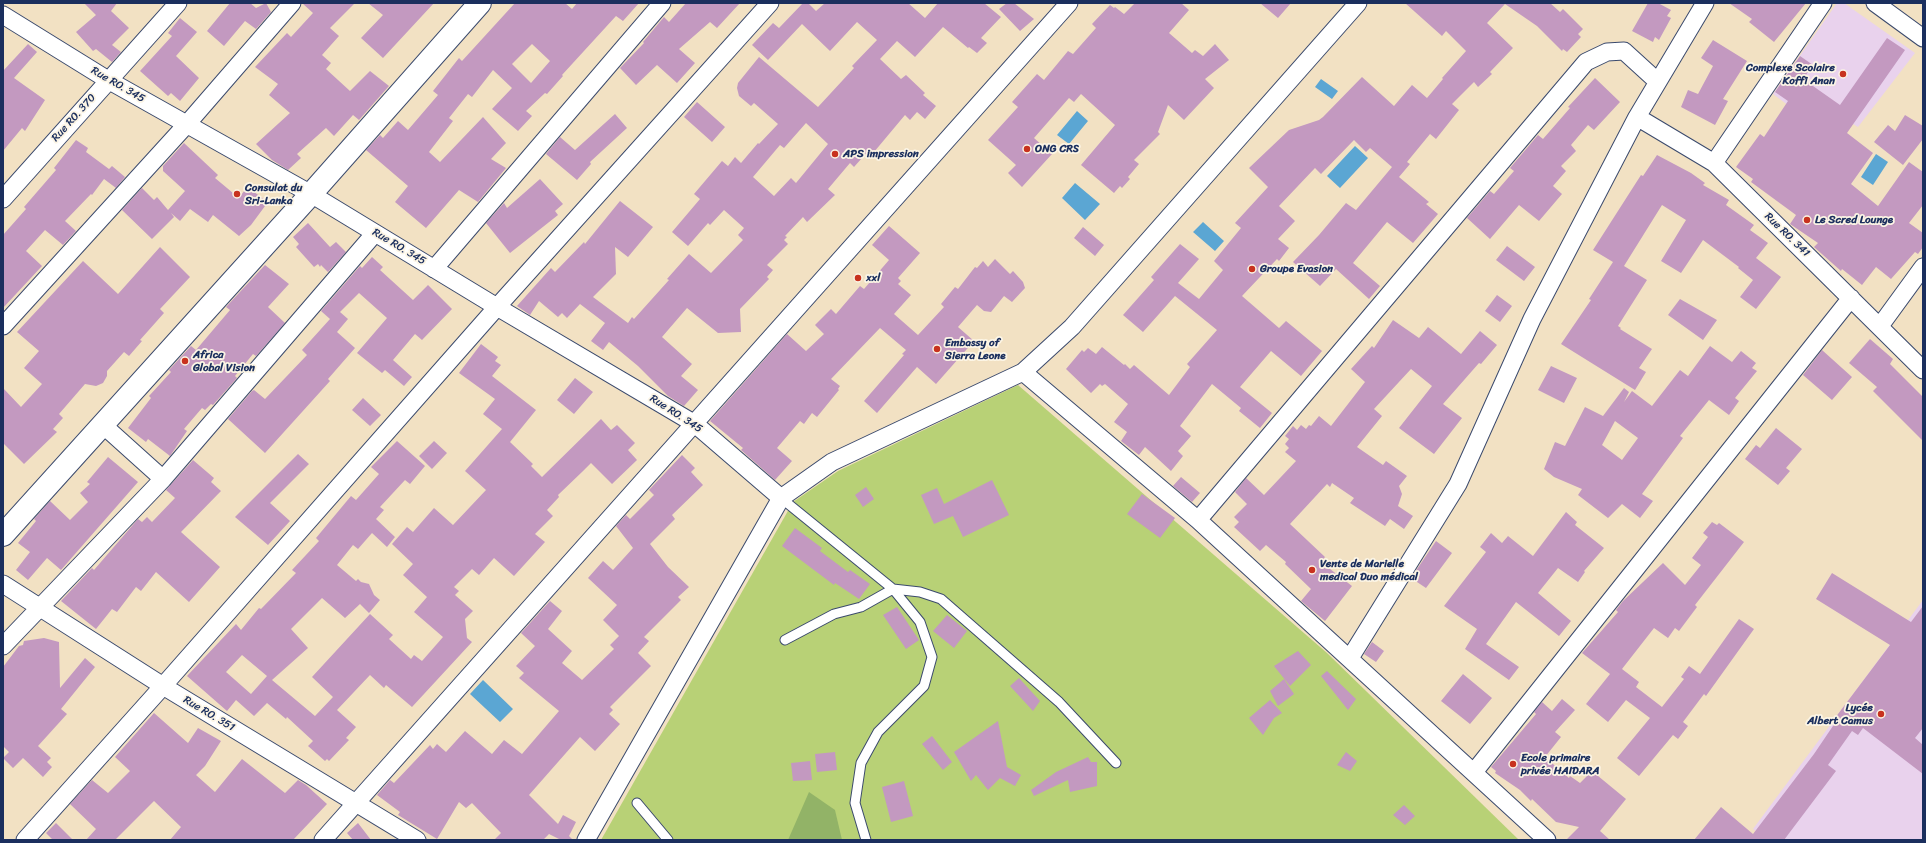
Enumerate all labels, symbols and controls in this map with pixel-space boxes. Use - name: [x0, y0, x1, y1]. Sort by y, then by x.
- place label: Complexe Scolaire Koffi Anan: [1746, 61, 1835, 87]
- street label: Rue RO. 345: [89, 64, 147, 106]
- marker: Complexe Scolaire Koffi Anan: [1838, 69, 1848, 79]
- street label: Rue RO. 370: [49, 91, 99, 145]
- place label: ONG CRS: [1035, 142, 1079, 156]
- marker: ONG CRS: [1022, 144, 1032, 154]
- place label: APS impression: [843, 147, 919, 161]
- marker: APS impression: [830, 149, 840, 159]
- place label: Consulat du Sri-Lanka: [245, 181, 302, 207]
- marker: Consulat du Sri-Lanka: [232, 189, 242, 199]
- street label: Rue RO. 341: [1762, 210, 1812, 260]
- place label: Le Scred Lounge: [1815, 213, 1893, 227]
- marker: Le Scred Lounge: [1802, 215, 1812, 225]
- street label: Rue RO. 345: [370, 226, 428, 268]
- place label: Groupe Evasion: [1260, 262, 1333, 276]
- marker: Groupe Evasion: [1247, 264, 1257, 274]
- place label: xxl: [866, 271, 880, 285]
- marker: xxl: [853, 273, 863, 283]
- place label: Embassy of Sierra Leone: [945, 336, 1006, 362]
- marker: Embassy of Sierra Leone: [932, 344, 942, 354]
- place label: Africa Global Vision: [193, 348, 255, 374]
- marker: Africa Global Vision: [180, 356, 190, 366]
- street label: Rue RO. 345: [647, 392, 705, 436]
- place label: Vente de Marielle medical Duo médical: [1320, 557, 1418, 583]
- marker: Vente de Marielle medical Duo médical: [1307, 565, 1317, 575]
- street label: Rue RO. 351: [181, 693, 237, 735]
- place label: Lycée Albert Camus: [1807, 701, 1873, 727]
- marker: Lycée Albert Camus: [1876, 709, 1886, 719]
- place label: Ecole primaire privée HAIDARA: [1521, 751, 1600, 777]
- marker: Ecole primaire privée HAIDARA: [1508, 759, 1518, 769]

